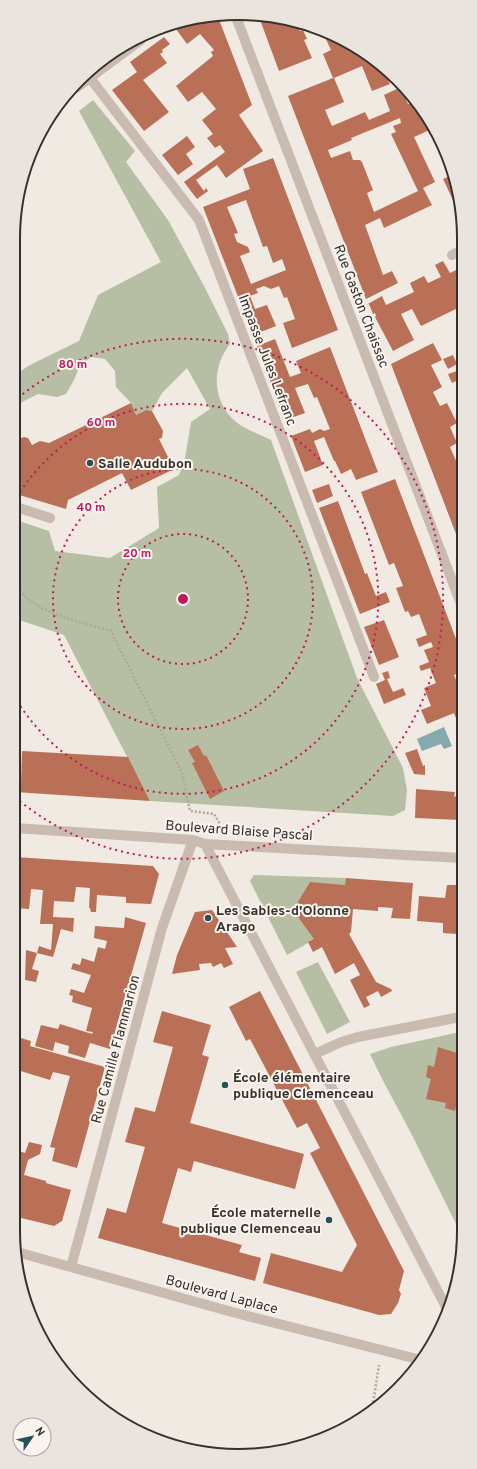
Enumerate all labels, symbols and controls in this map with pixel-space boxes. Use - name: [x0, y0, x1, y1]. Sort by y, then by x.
- street label: Rue Gaston Chaissac: [329, 242, 392, 371]
- street label: Impasse Jules Lefranc: [234, 292, 299, 429]
- text: 80 m: [59, 357, 87, 373]
- text: 60 m: [87, 415, 115, 431]
- place label: Salle Audubon: [98, 456, 192, 473]
- marker: Salle Audubon: [85, 458, 95, 468]
- text: 40 m: [76, 500, 106, 516]
- text: 20 m: [123, 546, 151, 562]
- centre of rings: [176, 592, 190, 606]
- street label: Boulevard Blaise Pascal: [165, 818, 313, 845]
- place label: Les Sables-d'Olonne Arago: [216, 903, 349, 936]
- marker: Les Sables-d'Olonne Arago: [203, 913, 213, 923]
- street label: Rue Camille Flammarion: [88, 973, 144, 1126]
- place label: École élémentaire publique Clemenceau: [233, 1069, 374, 1103]
- marker: École élémentaire publique Clemenceau: [220, 1080, 230, 1090]
- place label: École maternelle publique Clemenceau: [180, 1204, 321, 1238]
- marker: École maternelle publique Clemenceau: [324, 1215, 334, 1225]
- street label: Boulevard Laplace: [163, 1272, 280, 1319]
- north arrow: [12, 1417, 52, 1457]
- text: N: [31, 1425, 47, 1439]

